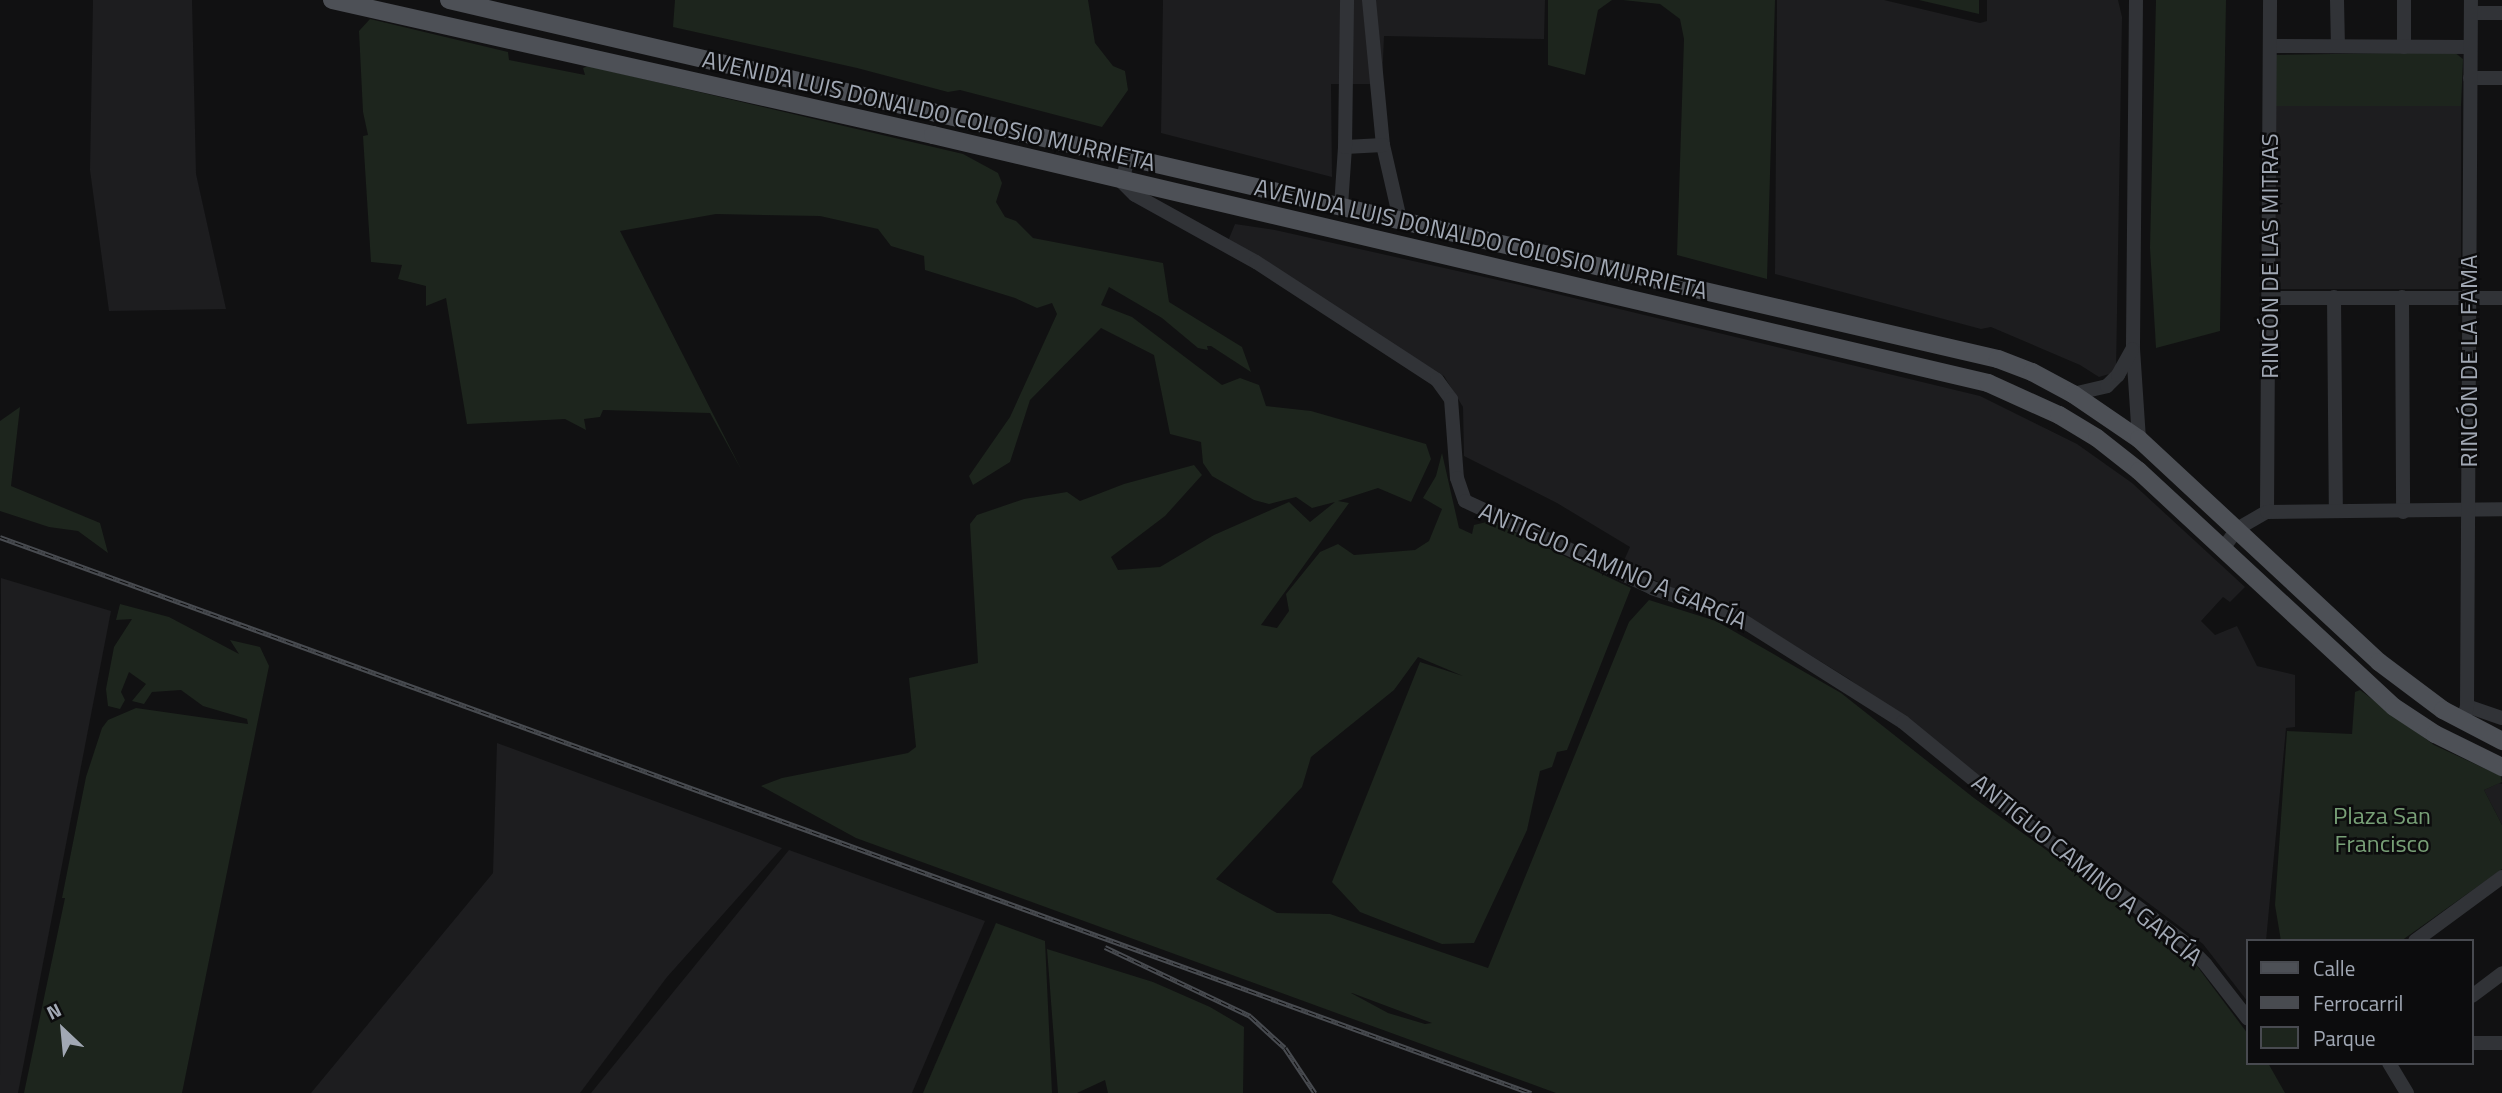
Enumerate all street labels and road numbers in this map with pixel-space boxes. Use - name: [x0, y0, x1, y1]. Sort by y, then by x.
- street label: AVENIDA LUIS DONALDO COLOSIO MURRIETA: [700, 45, 1158, 177]
- street label: RINCÓN DE LAS MITRAS: [2256, 133, 2284, 379]
- street label: AVENIDA LUIS DONALDO COLOSIO MURRIETA: [1252, 173, 1710, 305]
- street label: RINCÓN DE LA FAMA: [2455, 255, 2483, 467]
- street label: ANTIGUO CAMINO A GARCÍA: [1475, 496, 1751, 636]
- street label: ANTIGUO CAMINO A GARCÍA: [1966, 768, 2208, 972]

